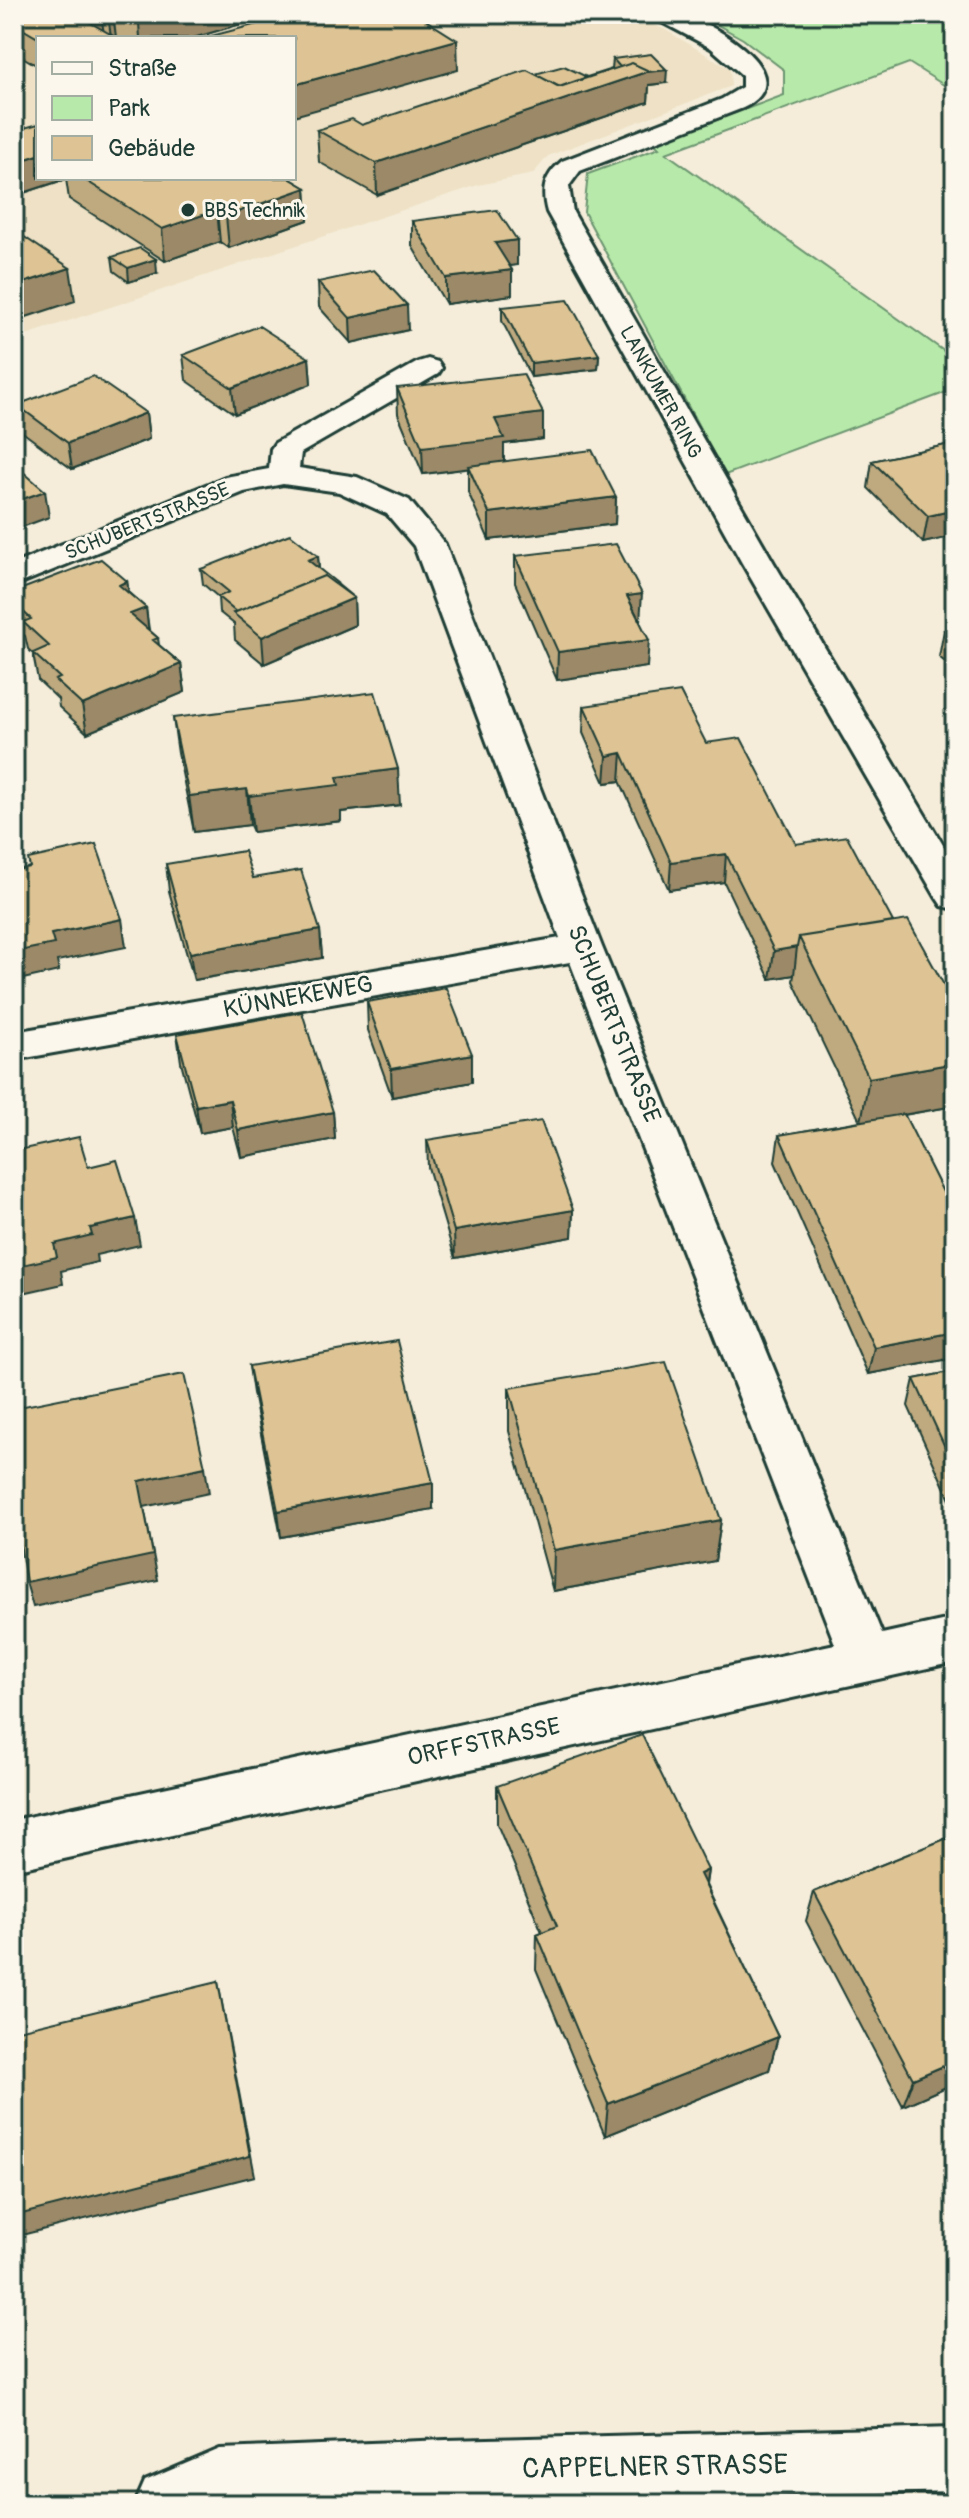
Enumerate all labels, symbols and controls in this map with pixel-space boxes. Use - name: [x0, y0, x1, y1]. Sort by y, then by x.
- legend: [36, 36, 296, 180]
- text: Straße: [108, 54, 176, 83]
- text: Park: [108, 94, 150, 123]
- text: Gebäude: [108, 134, 195, 163]
- place label: BBS Technik: [204, 198, 306, 223]
- marker: BBS Technik: [179, 201, 197, 219]
- street label: LANKUMER RING: [614, 321, 708, 463]
- street label: SCHUBERTSTRASSE: [61, 477, 233, 565]
- street label: SCHUBERTSTRASSE: [561, 921, 667, 1127]
- street label: KÜNNEKEWEG: [221, 970, 375, 1024]
- street label: ORFFSTRASSE: [405, 1712, 563, 1772]
- street label: CAPPELNER STRASSE: [522, 2447, 788, 2487]

